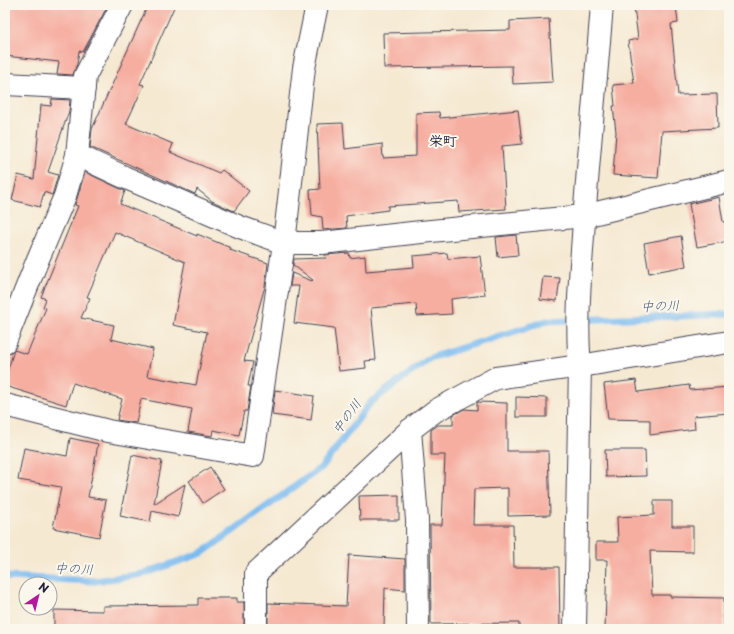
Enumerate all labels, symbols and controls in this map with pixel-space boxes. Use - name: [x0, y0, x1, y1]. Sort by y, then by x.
- district label: 栄町: [429, 130, 457, 151]
- water label: 中の川: [640, 295, 680, 315]
- water label: 中の川: [327, 395, 365, 437]
- water label: 中の川: [54, 558, 94, 578]
- north arrow: [18, 576, 58, 616]
- text: N: [36, 578, 53, 597]

